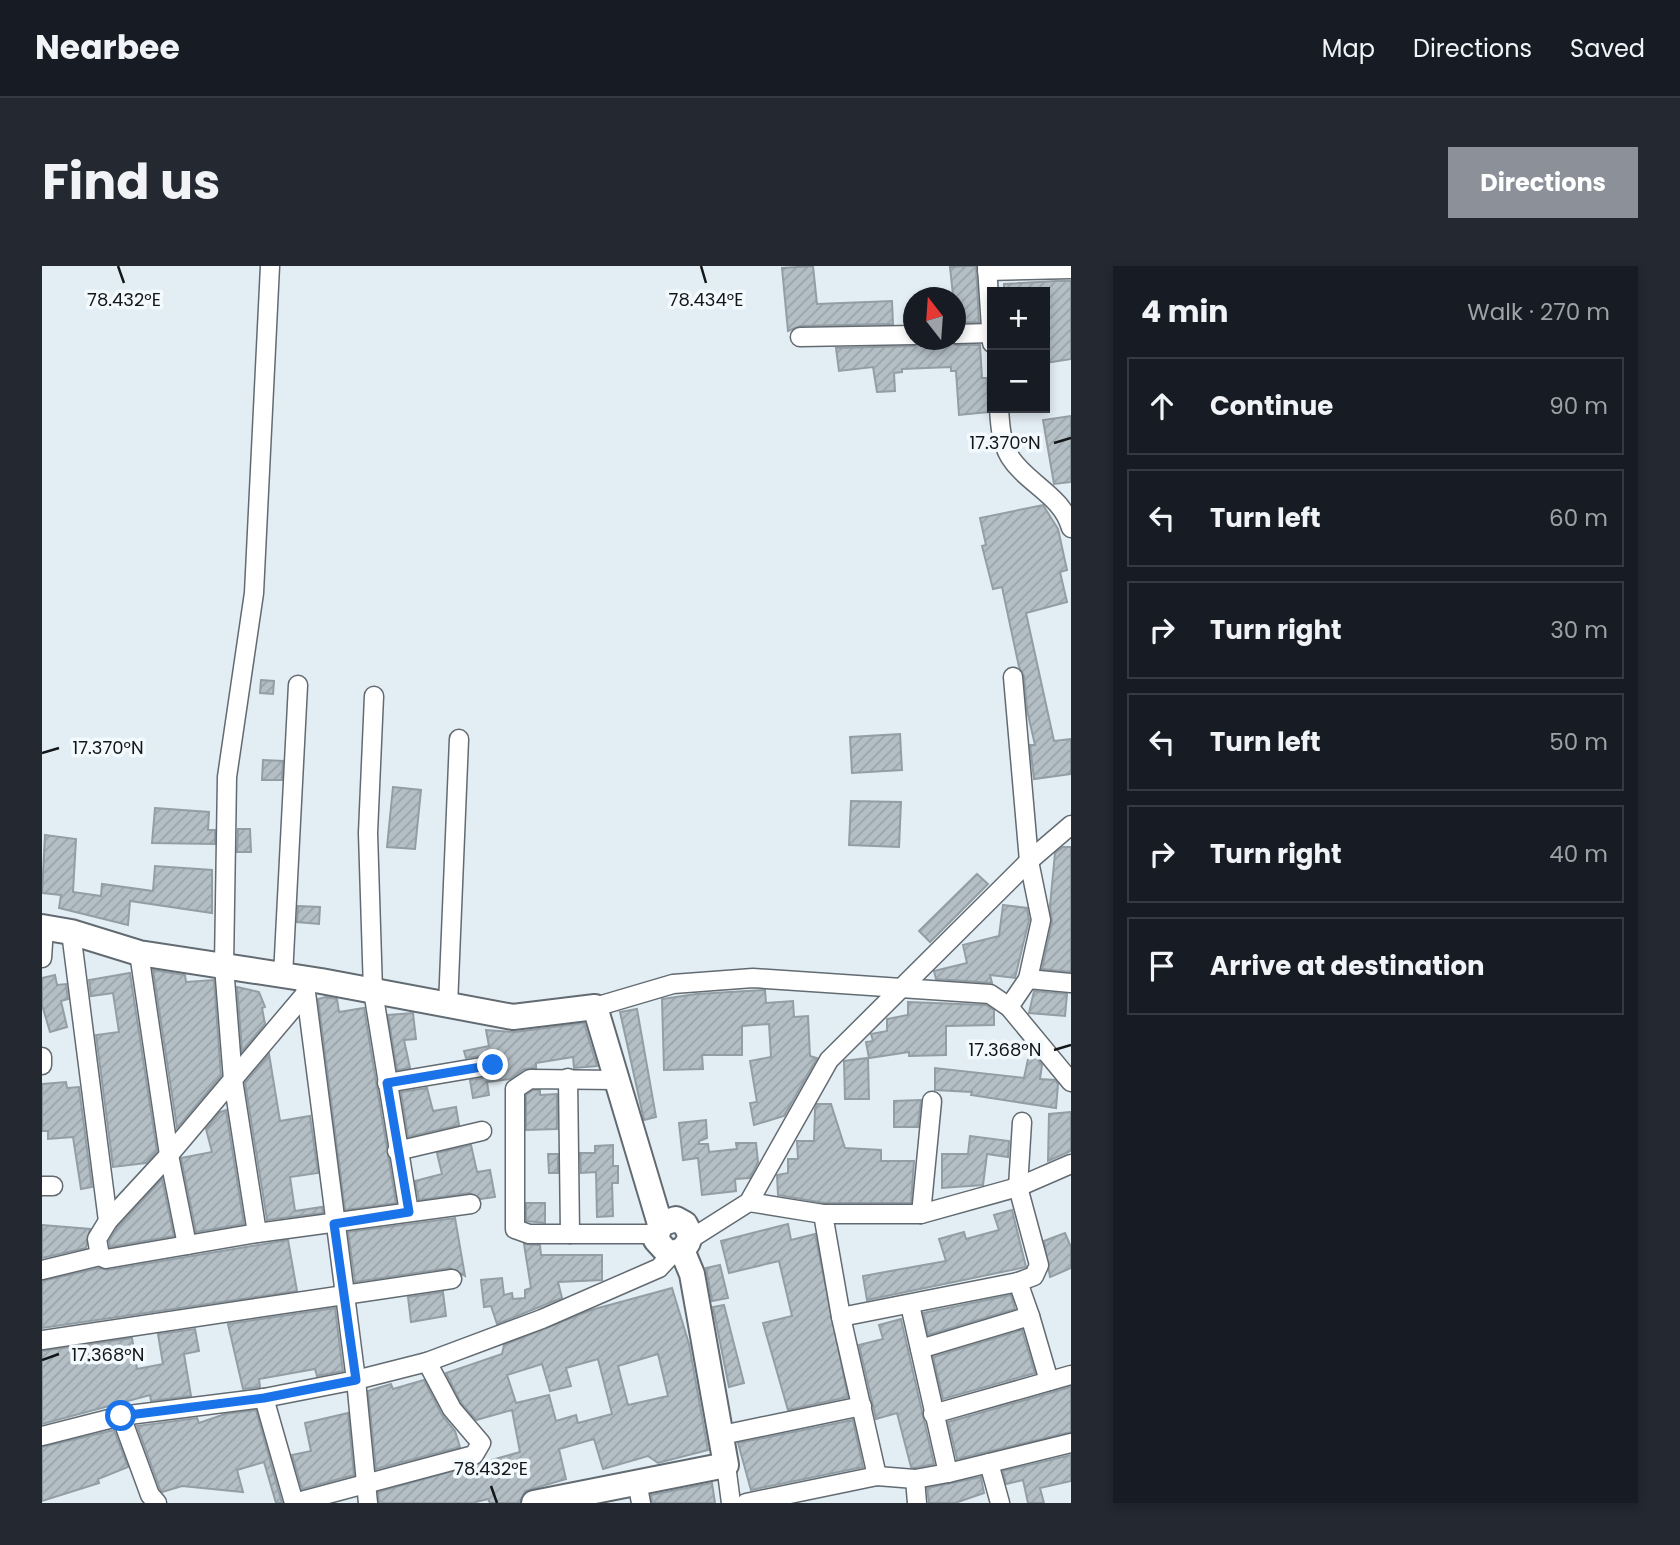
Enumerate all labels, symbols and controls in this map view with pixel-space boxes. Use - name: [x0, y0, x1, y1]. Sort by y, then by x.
- text: Nearbee: [35, 24, 180, 71]
- text: Map: [1322, 32, 1375, 65]
- text: Directions: [1413, 32, 1532, 65]
- text: Saved: [1570, 32, 1645, 65]
- button: Directions: [1448, 147, 1638, 218]
- text: Find us: [42, 148, 220, 216]
- text: 78.432°E: [87, 287, 161, 312]
- text: 78.434°E: [669, 287, 743, 312]
- north arrow: [903, 287, 966, 350]
- map controls: [987, 287, 1050, 413]
- button: +: [987, 287, 1050, 350]
- text: 4 min: [1141, 290, 1229, 333]
- text: Walk · 270 m: [1467, 296, 1610, 328]
- button: −: [987, 350, 1050, 413]
- icon: ahead: [1143, 387, 1181, 425]
- text: Continue: [1210, 388, 1333, 424]
- text: 90 m: [1549, 390, 1608, 422]
- text: 17.370°N: [969, 430, 1041, 455]
- icon: left: [1143, 499, 1181, 537]
- text: Turn left: [1210, 500, 1321, 536]
- text: 60 m: [1549, 502, 1608, 534]
- icon: right: [1143, 611, 1181, 649]
- text: Turn right: [1210, 612, 1342, 648]
- text: 30 m: [1550, 614, 1608, 646]
- icon: left: [1143, 723, 1181, 761]
- text: Turn left: [1210, 724, 1321, 760]
- text: 50 m: [1549, 726, 1608, 758]
- text: 17.370°N: [72, 735, 144, 760]
- icon: right: [1143, 835, 1181, 873]
- text: Turn right: [1210, 836, 1342, 872]
- text: 40 m: [1549, 838, 1608, 870]
- icon: arrive: [1143, 947, 1181, 985]
- text: Arrive at destination: [1210, 948, 1485, 984]
- text: 17.368°N: [969, 1037, 1041, 1062]
- route end: [477, 1049, 508, 1080]
- text: 17.368°N: [72, 1342, 144, 1367]
- route start: [105, 1400, 136, 1431]
- text: 78.432°E: [454, 1456, 528, 1481]

